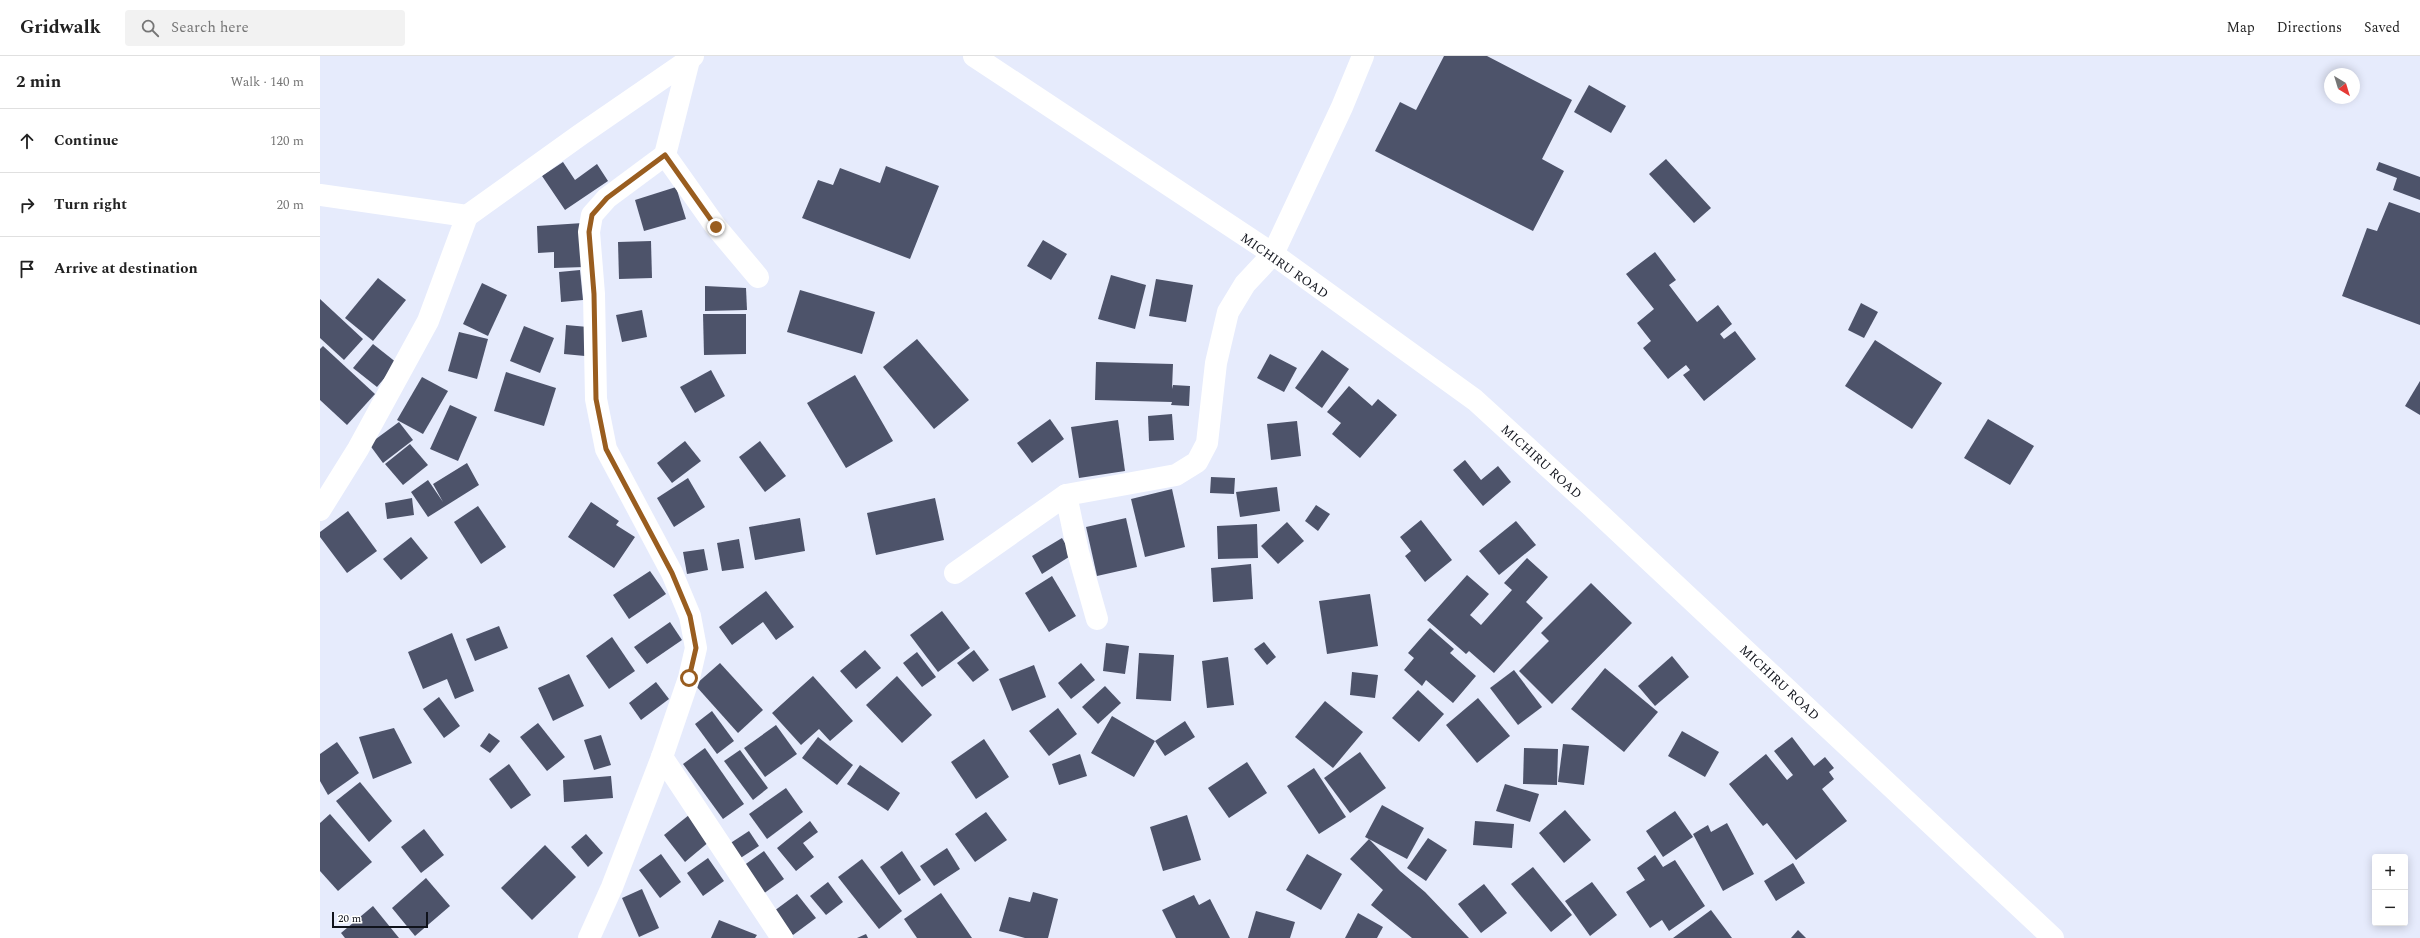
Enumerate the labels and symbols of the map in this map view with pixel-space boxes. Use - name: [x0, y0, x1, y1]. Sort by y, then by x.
- north arrow: [2324, 68, 2360, 104]
- route end: [707, 218, 725, 236]
- street label: MICHIRU ROAD: [1236, 228, 1332, 304]
- street label: MICHIRU ROAD: [1496, 420, 1586, 504]
- street label: MICHIRU ROAD: [1735, 640, 1824, 725]
- route start: [680, 669, 698, 687]
- scale bar: [332, 910, 428, 929]

